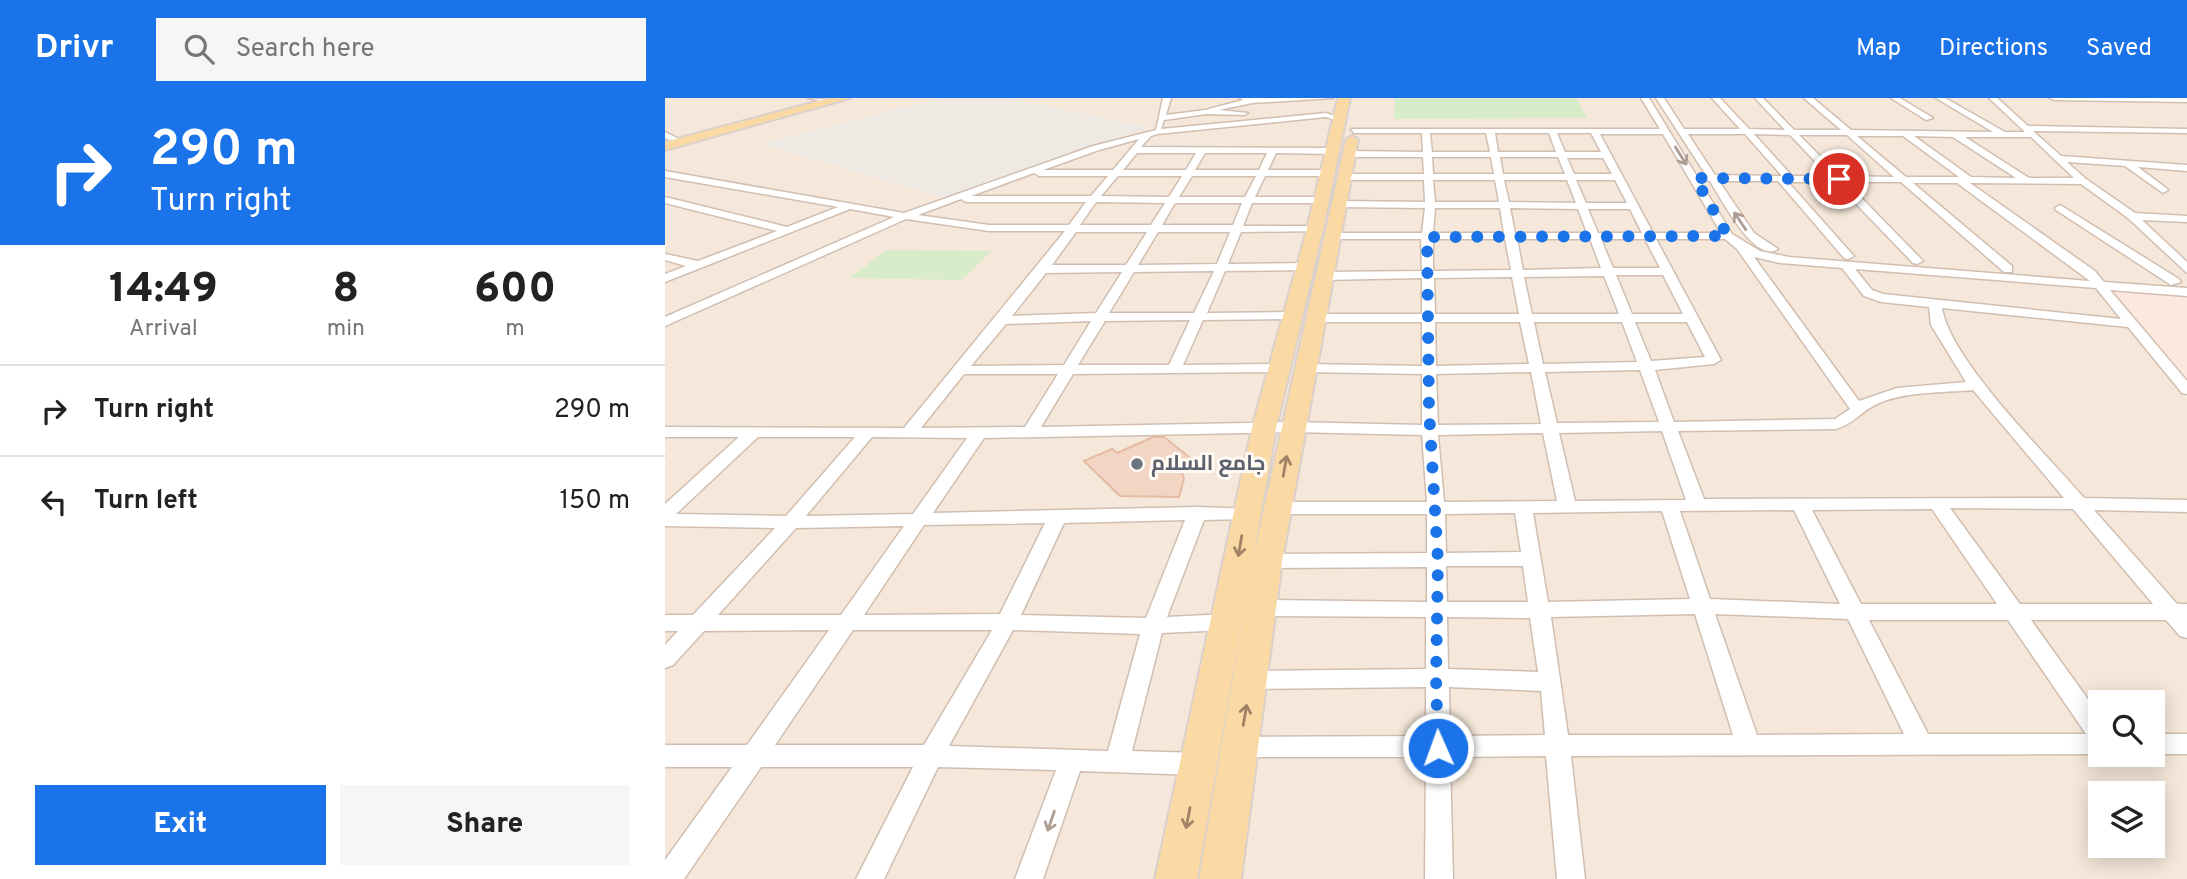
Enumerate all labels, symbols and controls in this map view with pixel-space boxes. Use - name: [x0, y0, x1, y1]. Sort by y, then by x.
- search box: [156, 18, 646, 81]
- text: Drivr: [35, 28, 114, 70]
- icon: search: [180, 30, 218, 68]
- text: Search here: [236, 33, 375, 66]
- text: Map: [1856, 34, 1901, 64]
- text: Directions: [1939, 34, 2048, 64]
- text: Saved: [2086, 34, 2152, 64]
- text: 290 m: [150, 121, 298, 183]
- icon: right: [35, 126, 126, 217]
- one-way arrow: [1674, 146, 1689, 165]
- pin: [1809, 149, 1869, 209]
- icon: arrive: [1820, 160, 1858, 198]
- text: Turn right: [150, 182, 292, 222]
- one-way arrow: [1733, 212, 1747, 231]
- text: 14:49: [109, 264, 218, 317]
- text: 8: [333, 264, 359, 317]
- text: 600: [474, 264, 556, 317]
- text: Arrival: [129, 315, 198, 344]
- text: min: [327, 315, 365, 344]
- text: m: [505, 315, 525, 344]
- icon: right: [35, 392, 73, 430]
- text: Turn right: [94, 394, 214, 427]
- text: 290 m: [554, 394, 630, 427]
- place label: جامع السلام: [1151, 451, 1265, 478]
- one-way arrow: [1279, 455, 1292, 478]
- marker: جامع السلام: [1129, 456, 1145, 472]
- icon: left: [35, 483, 73, 521]
- text: Turn left: [94, 485, 198, 518]
- text: 150 m: [559, 485, 630, 518]
- one-way arrow: [1233, 534, 1247, 557]
- map controls: [2088, 690, 2165, 858]
- button: search: [2088, 690, 2165, 767]
- one-way arrow: [1239, 704, 1253, 727]
- position arrow: [1401, 711, 1475, 785]
- button: layers: [2088, 781, 2165, 858]
- button: Exit: [35, 785, 326, 865]
- button: Share: [340, 785, 630, 865]
- one-way arrow: [1180, 806, 1194, 829]
- one-way arrow: [1044, 809, 1056, 831]

